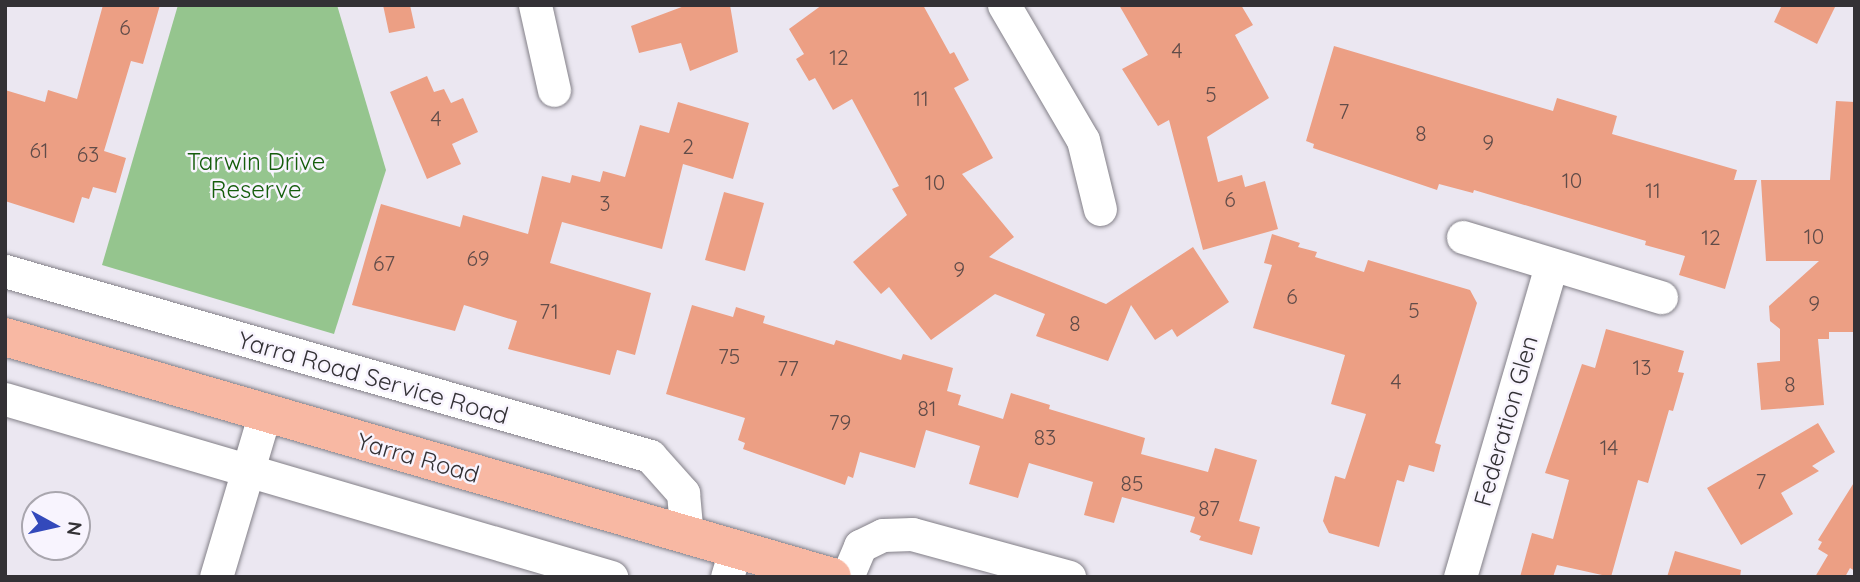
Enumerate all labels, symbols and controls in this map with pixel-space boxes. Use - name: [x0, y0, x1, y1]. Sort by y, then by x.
- house number: 6: [119, 14, 131, 40]
- house number: 4: [1171, 37, 1183, 63]
- house number: 12: [829, 44, 849, 70]
- house number: 5: [1205, 81, 1217, 107]
- house number: 11: [913, 85, 929, 111]
- house number: 7: [1339, 98, 1349, 124]
- house number: 4: [430, 105, 442, 131]
- house number: 8: [1415, 120, 1427, 146]
- house number: 9: [1482, 129, 1494, 155]
- house number: 2: [682, 133, 694, 159]
- house number: 61: [30, 137, 48, 163]
- house number: 63: [77, 141, 99, 167]
- park label: Tarwin Drive Reserve: [187, 148, 325, 204]
- house number: 10: [1562, 167, 1582, 193]
- house number: 10: [925, 169, 945, 195]
- house number: 11: [1645, 177, 1661, 203]
- house number: 6: [1224, 186, 1236, 212]
- house number: 3: [599, 190, 611, 216]
- house number: 10: [1804, 223, 1824, 249]
- house number: 12: [1701, 224, 1721, 250]
- house number: 69: [466, 245, 490, 271]
- house number: 67: [373, 250, 395, 276]
- house number: 9: [953, 256, 965, 282]
- house number: 6: [1286, 283, 1298, 309]
- house number: 9: [1808, 290, 1820, 316]
- house number: 5: [1408, 297, 1420, 323]
- house number: 71: [539, 298, 559, 324]
- house number: 8: [1069, 310, 1081, 336]
- street label: Yarra Road Service Road: [234, 326, 512, 430]
- street label: Federation Glen: [1468, 332, 1544, 510]
- house number: 75: [718, 343, 740, 369]
- house number: 13: [1633, 354, 1651, 380]
- house number: 77: [777, 355, 799, 381]
- house number: 4: [1390, 368, 1402, 394]
- house number: 8: [1784, 371, 1796, 397]
- house number: 81: [917, 395, 937, 421]
- house number: 79: [829, 409, 851, 435]
- house number: 83: [1034, 424, 1056, 450]
- street label: Yarra Road: [353, 427, 483, 489]
- house number: 14: [1600, 434, 1618, 460]
- house number: 7: [1756, 468, 1766, 494]
- house number: 85: [1121, 470, 1143, 496]
- north arrow: [21, 491, 91, 561]
- house number: 87: [1198, 495, 1220, 521]
- text: N: [62, 520, 88, 537]

